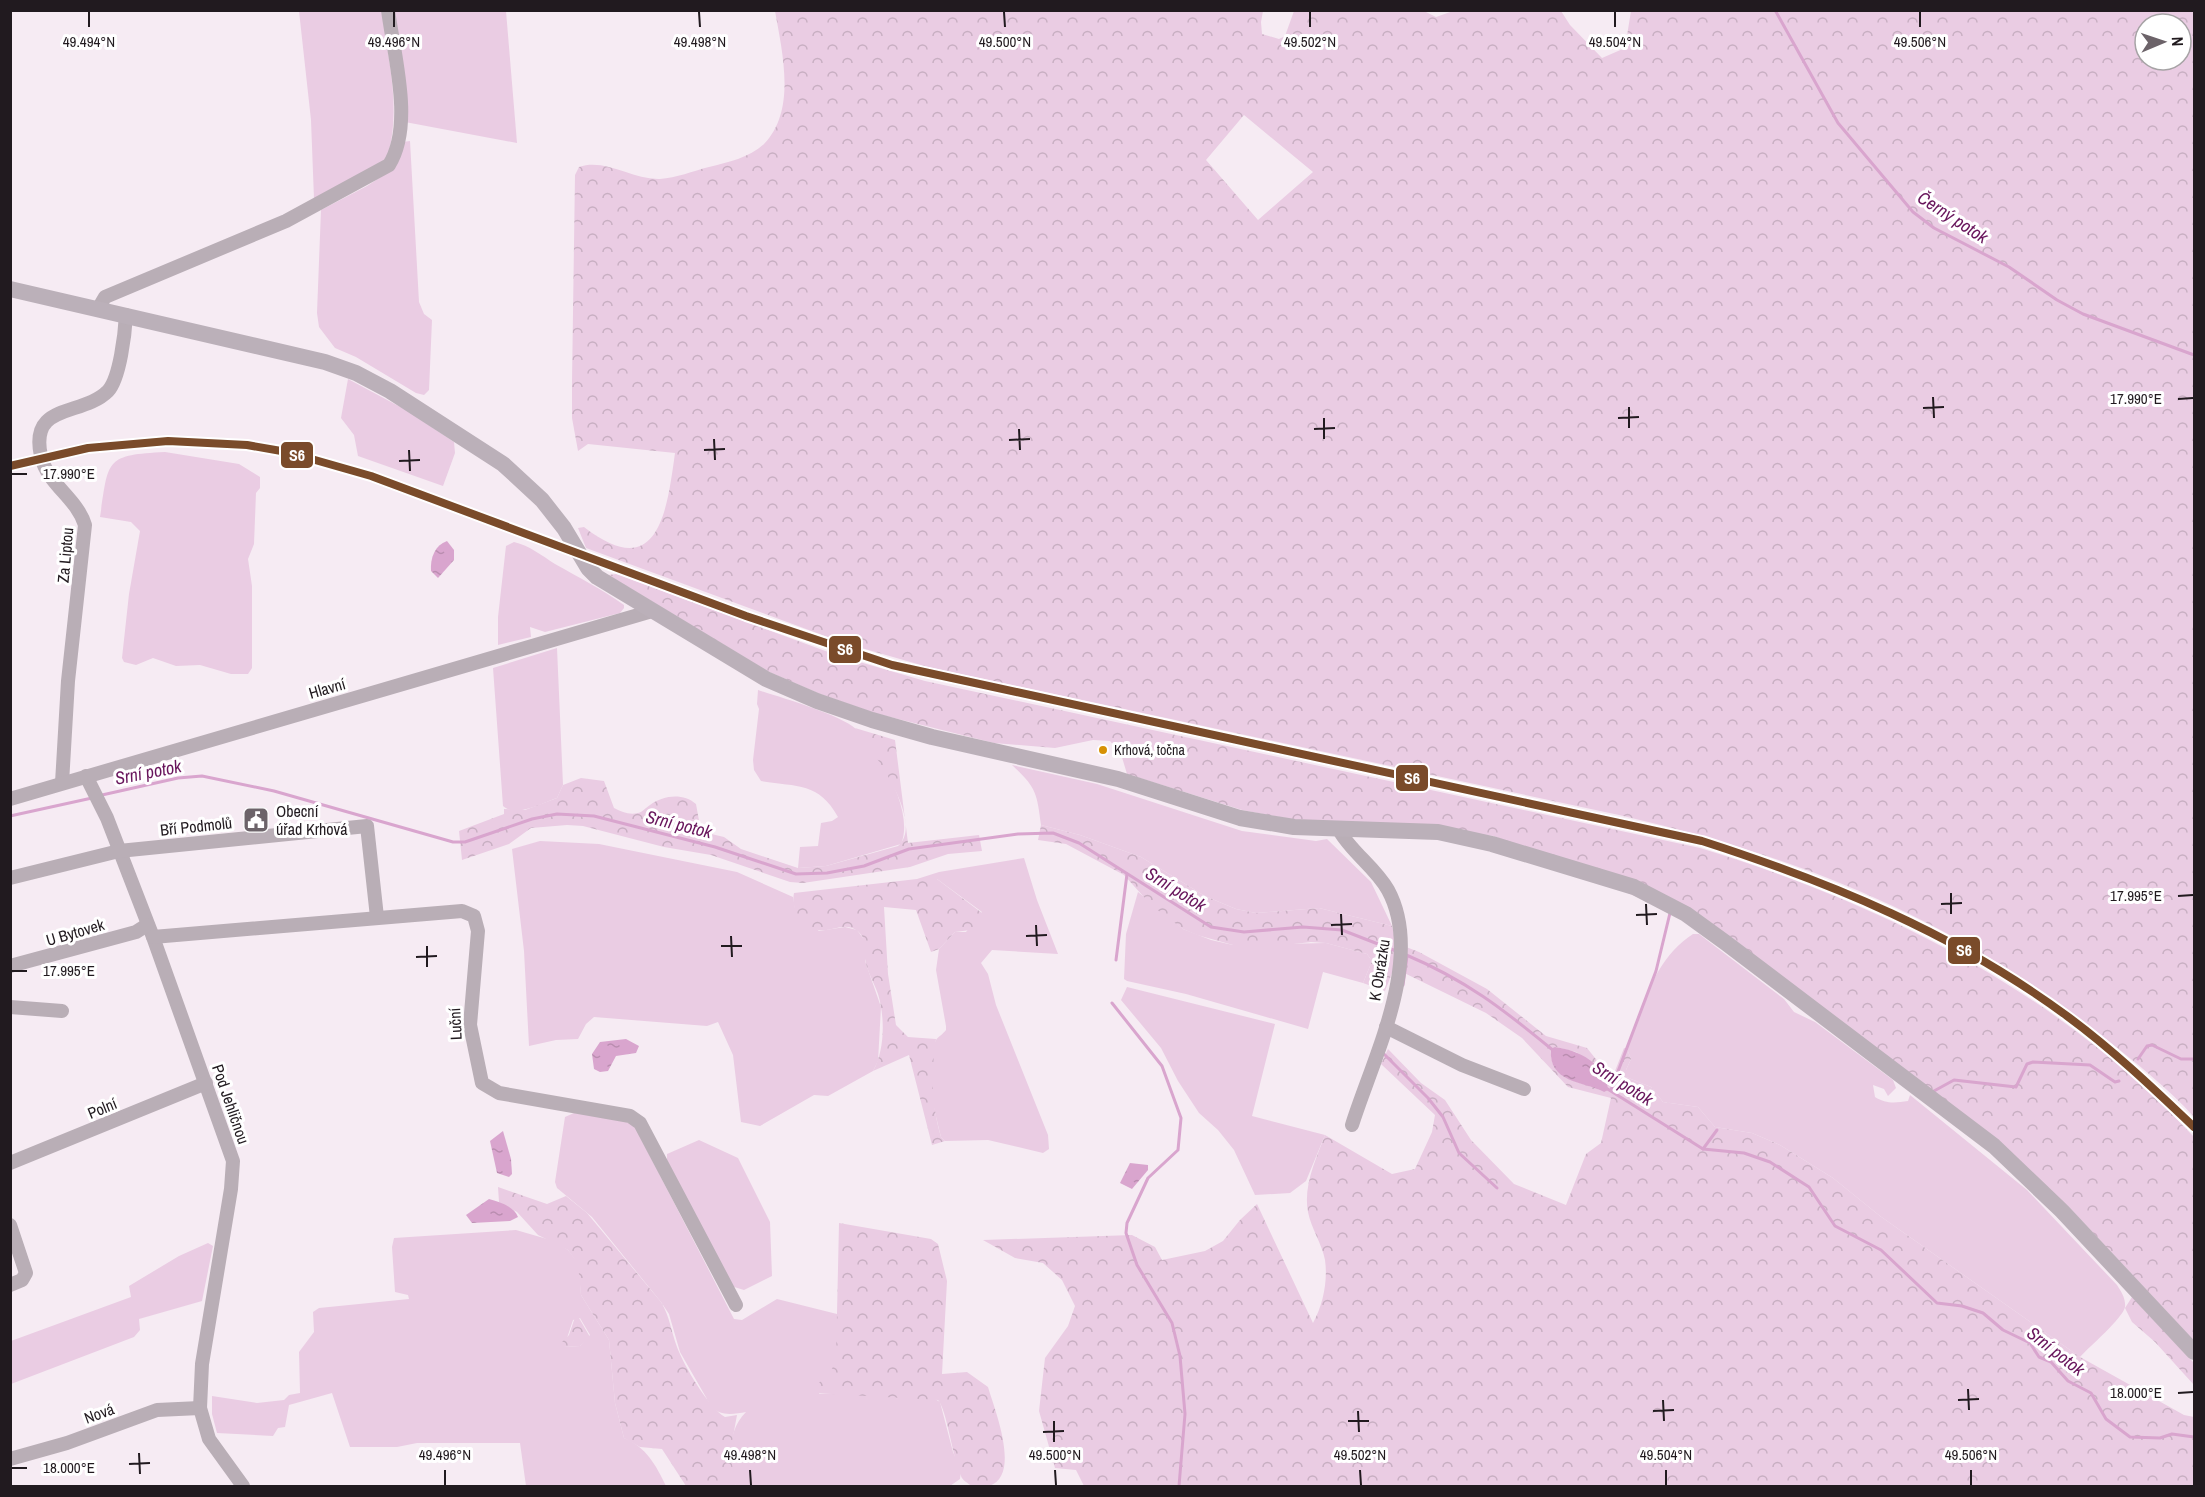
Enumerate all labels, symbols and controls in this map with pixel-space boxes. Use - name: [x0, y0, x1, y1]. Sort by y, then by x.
- north arrow: [2133, 12, 2193, 72]
- text: 49.494°N: [63, 31, 115, 52]
- text: 49.496°N: [368, 31, 420, 52]
- text: 49.498°N: [674, 31, 726, 52]
- text: 49.500°N: [979, 31, 1031, 52]
- text: 49.502°N: [1284, 31, 1336, 52]
- text: 49.504°N: [1589, 31, 1641, 52]
- text: 49.506°N: [1894, 31, 1946, 52]
- text: N: [2167, 36, 2189, 47]
- water label: Černý potok: [1913, 185, 1994, 249]
- text: 17.990°E: [2110, 388, 2162, 409]
- line badge: S6: [280, 441, 314, 469]
- text: S6: [289, 444, 305, 466]
- text: 17.990°E: [43, 463, 95, 484]
- street label: Za Liptou: [52, 526, 78, 584]
- line badge: S6: [828, 635, 862, 664]
- text: S6: [837, 638, 853, 660]
- street label: Hlavní: [306, 672, 348, 704]
- place label: Krhová, točna: [1114, 741, 1185, 759]
- marker: Krhová, točna: [1097, 744, 1109, 756]
- water label: Srní potok: [113, 753, 184, 791]
- line badge: S6: [1395, 764, 1429, 792]
- text: S6: [1404, 767, 1420, 789]
- place label: Obecní úřad Krhová: [276, 800, 348, 840]
- water label: Srní potok: [643, 804, 715, 844]
- public building icon: Obecní úřad Krhová: [241, 805, 271, 835]
- street label: Bří Podmolů: [159, 811, 233, 841]
- water label: Srní potok: [1141, 861, 1212, 918]
- text: 17.995°E: [2110, 885, 2162, 906]
- street label: U Bytovek: [43, 913, 107, 951]
- line badge: S6: [1947, 936, 1981, 965]
- street label: K Obrázku: [1363, 938, 1395, 1002]
- text: S6: [1956, 939, 1972, 961]
- text: 17.995°E: [43, 960, 95, 981]
- street label: Luční: [443, 1007, 467, 1041]
- water label: Srní potok: [1588, 1055, 1659, 1112]
- street label: Pod Jehličnou: [207, 1061, 255, 1147]
- street label: Polní: [84, 1092, 120, 1124]
- water label: Srní potok: [2022, 1320, 2091, 1382]
- text: 18.000°E: [2110, 1382, 2162, 1403]
- street label: Nová: [81, 1397, 118, 1429]
- text: 49.496°N: [419, 1444, 471, 1465]
- text: 49.498°N: [724, 1444, 776, 1465]
- text: 49.500°N: [1029, 1444, 1081, 1465]
- text: 49.502°N: [1334, 1444, 1386, 1465]
- text: 49.504°N: [1640, 1444, 1692, 1465]
- text: 49.506°N: [1945, 1444, 1997, 1465]
- text: 18.000°E: [43, 1457, 95, 1478]

